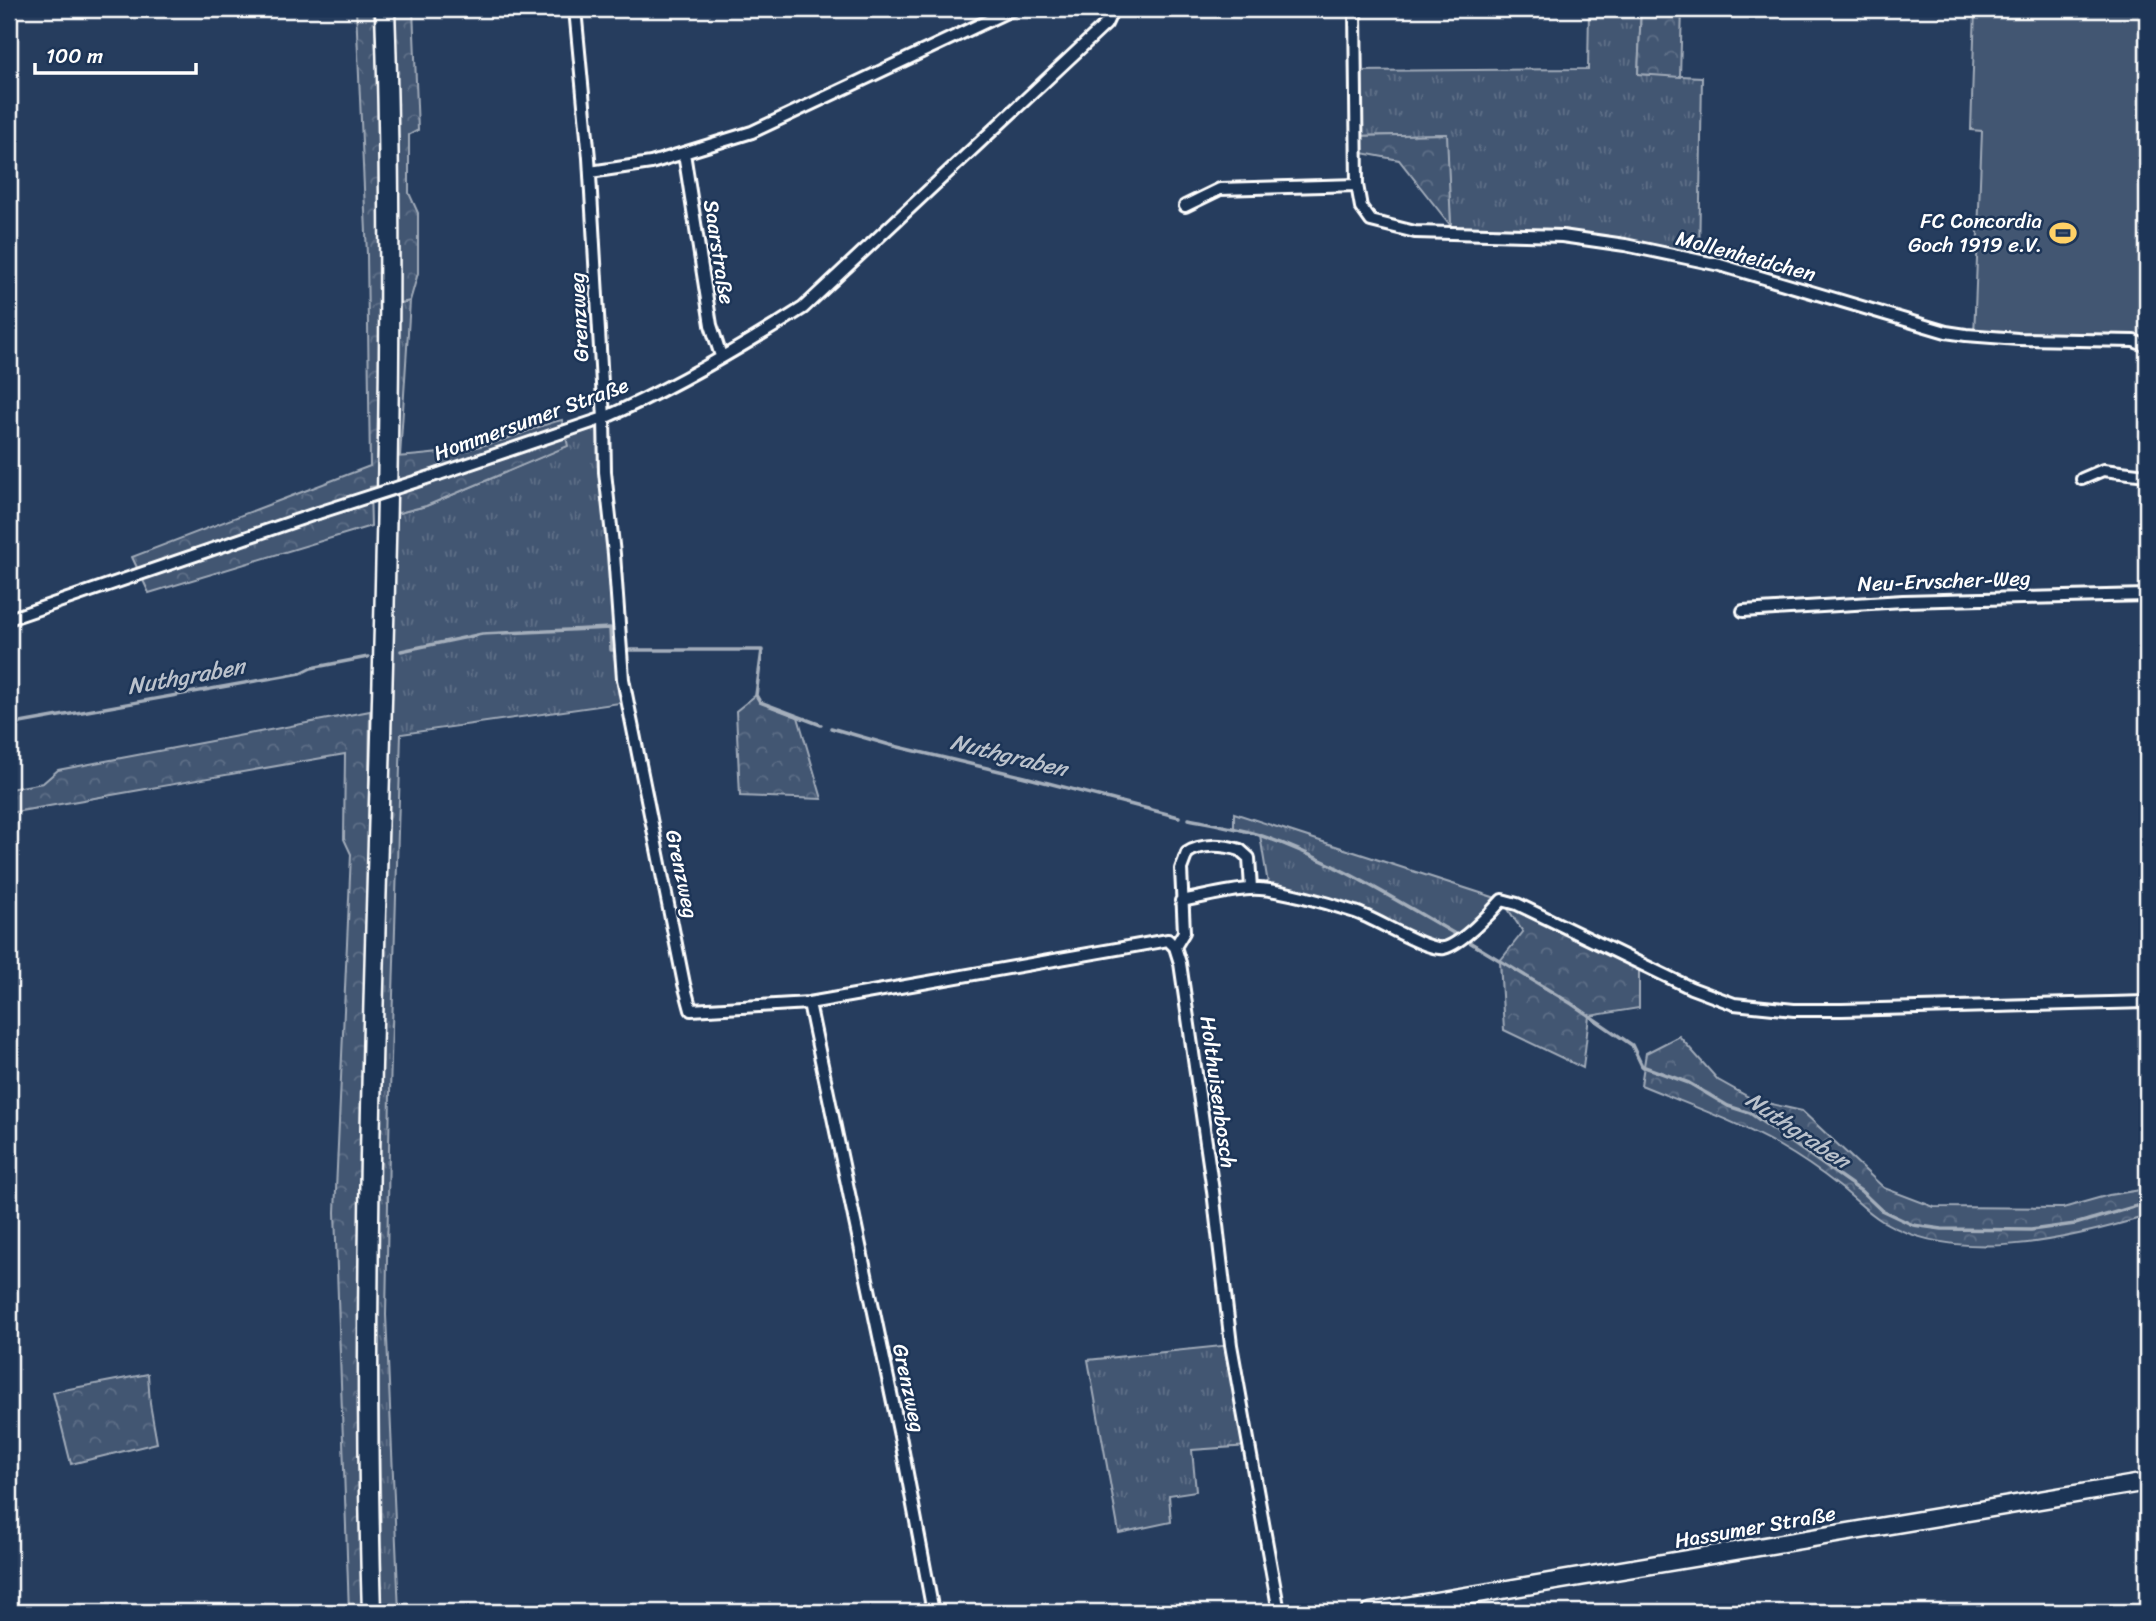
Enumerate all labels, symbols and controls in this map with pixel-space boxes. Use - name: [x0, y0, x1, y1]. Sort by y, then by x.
- scale bar: [35, 32, 196, 76]
- text: 100 m: [46, 37, 103, 75]
- street label: Saarstraße: [692, 197, 746, 307]
- place label: FC Concordia Goch 1919 e.V.: [1908, 202, 2042, 264]
- sports icon: FC Concordia Goch 1919 e.V.: [2048, 218, 2078, 248]
- street label: Mollenheidchen: [1672, 219, 1820, 293]
- street label: Grenzweg: [558, 271, 600, 363]
- street label: Hommersumer Straße: [428, 366, 634, 472]
- street label: Neu-Ervscher-Weg: [1857, 559, 2032, 603]
- water label: Nuthgraben: [124, 646, 251, 707]
- water label: Nuthgraben: [946, 721, 1074, 790]
- street label: Grenzweg: [654, 826, 710, 922]
- street label: Holthuisenbosch: [1188, 1013, 1248, 1171]
- water label: Nuthgraben: [1737, 1080, 1861, 1182]
- street label: Grenzweg: [881, 1340, 937, 1436]
- street label: Hassumer Straße: [1671, 1494, 1839, 1560]

